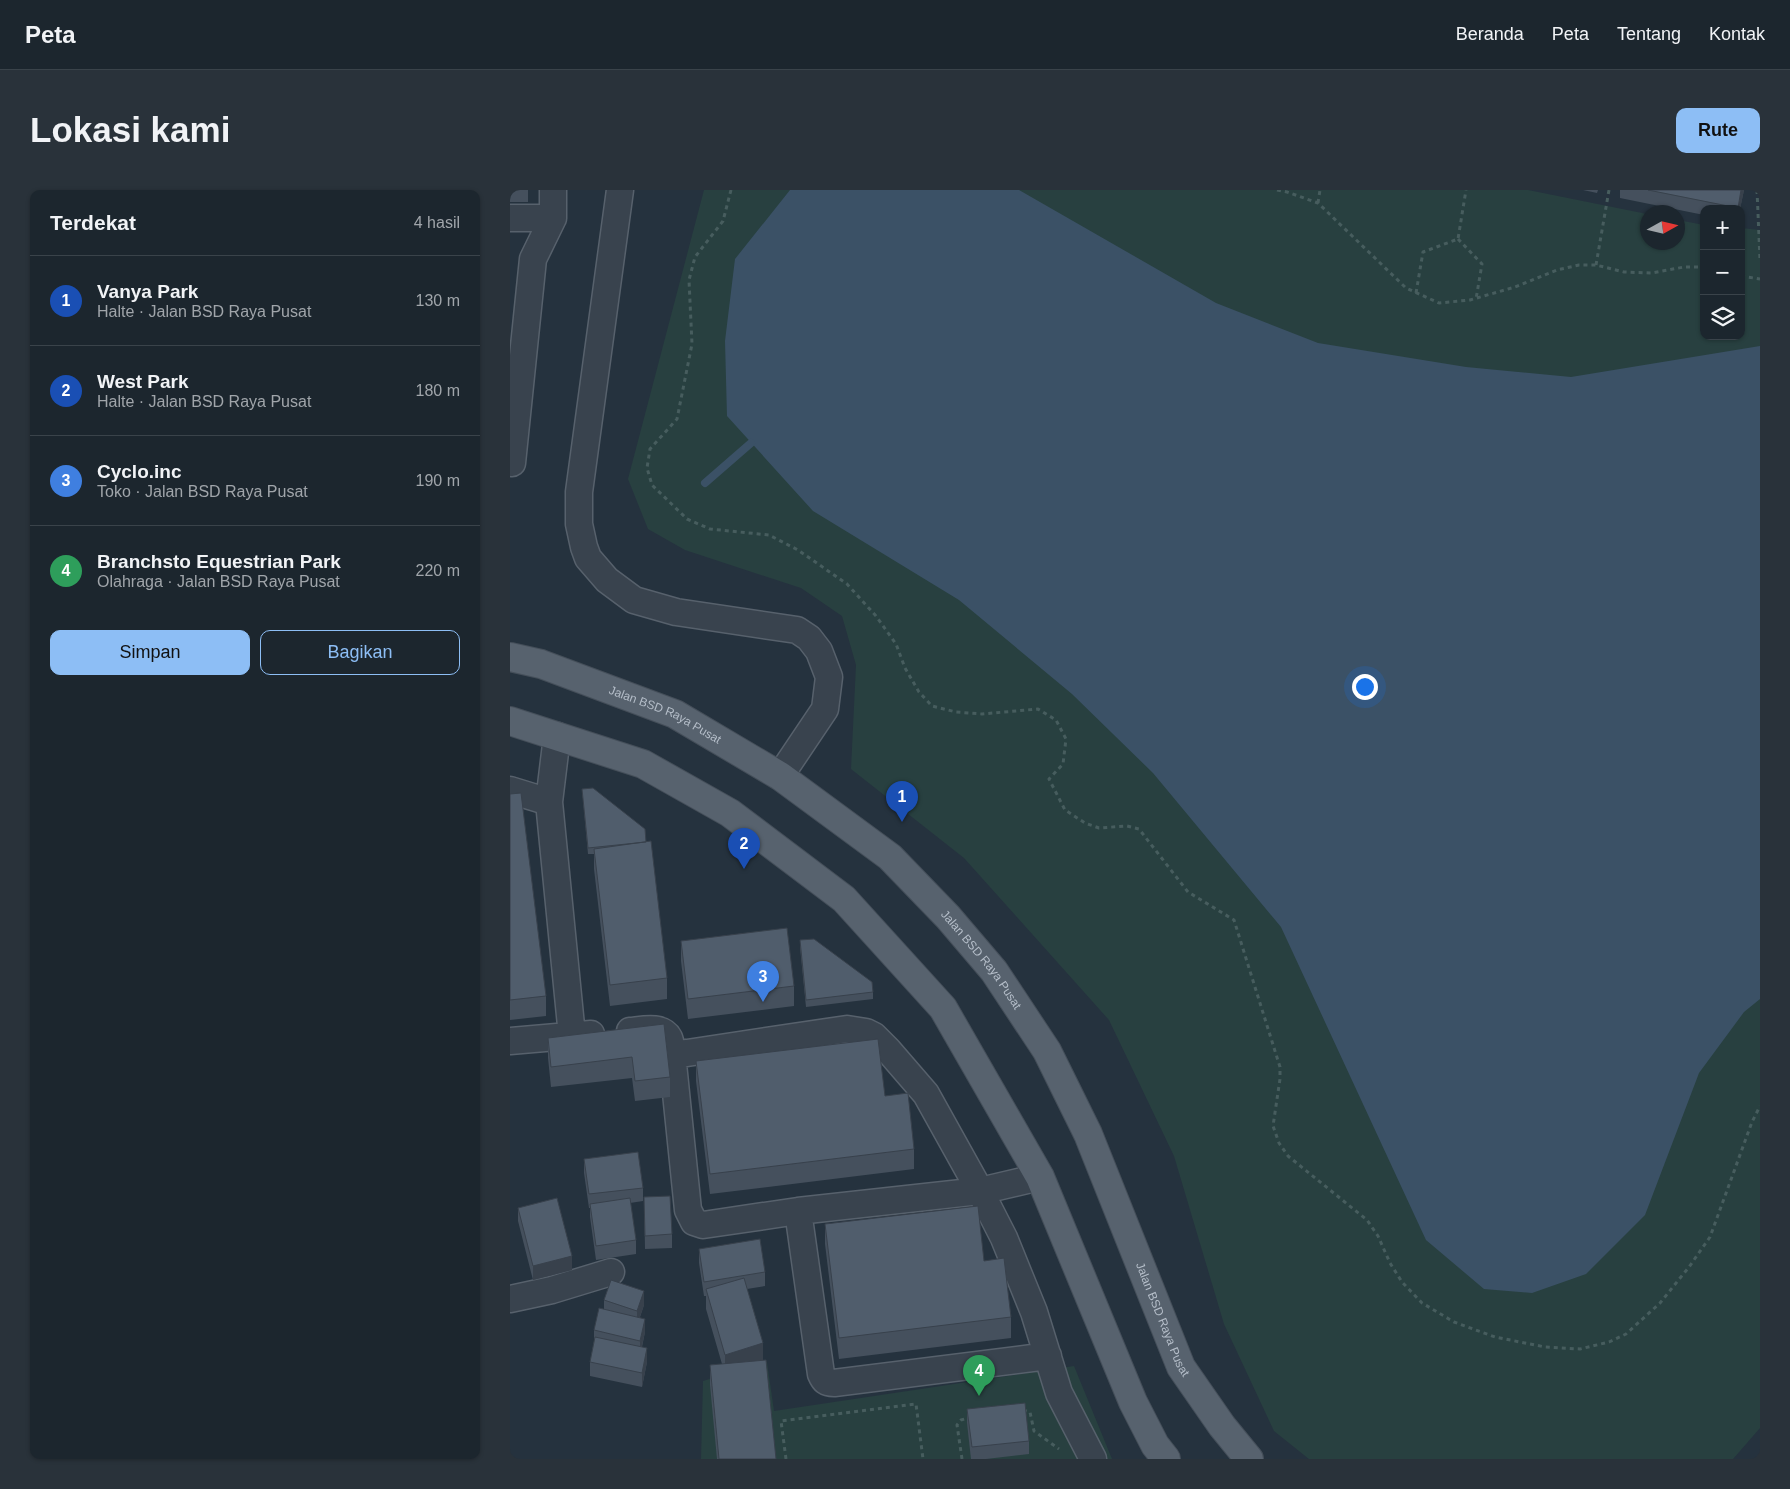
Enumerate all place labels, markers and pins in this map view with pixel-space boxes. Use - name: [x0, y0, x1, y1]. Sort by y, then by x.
- pin: 1: [886, 781, 918, 822]
- pin: 2: [728, 828, 760, 869]
- pin: 3: [747, 961, 779, 1002]
- pin: 4: [963, 1355, 995, 1396]

